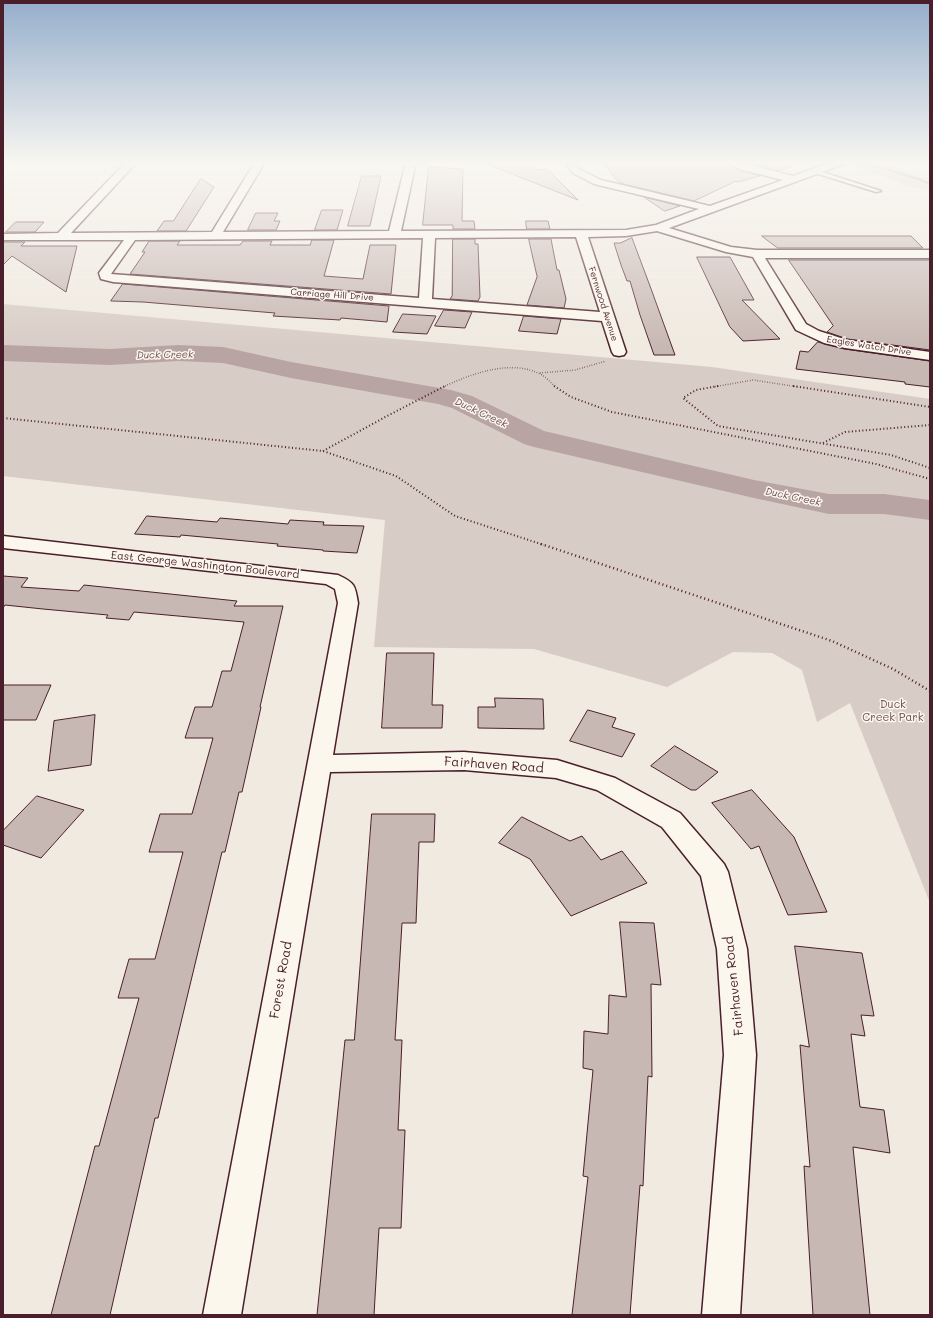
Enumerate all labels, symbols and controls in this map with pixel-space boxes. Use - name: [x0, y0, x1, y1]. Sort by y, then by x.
- street label: Fernwood Avenue: [586, 265, 620, 343]
- street label: Carriage Hill Drive: [290, 287, 374, 303]
- street label: Eagles Watch Drive: [826, 334, 912, 358]
- water label: Duck Creek: [137, 349, 193, 361]
- water label: Duck Creek: [453, 396, 509, 430]
- water label: Duck Creek: [764, 485, 822, 509]
- street label: East George Washington Boulevard: [110, 549, 300, 581]
- park label: Duck Creek Park: [862, 698, 924, 724]
- street label: Fairhaven Road: [444, 754, 544, 776]
- street label: Fairhaven Road: [721, 935, 747, 1037]
- street label: Forest Road: [267, 940, 295, 1020]

